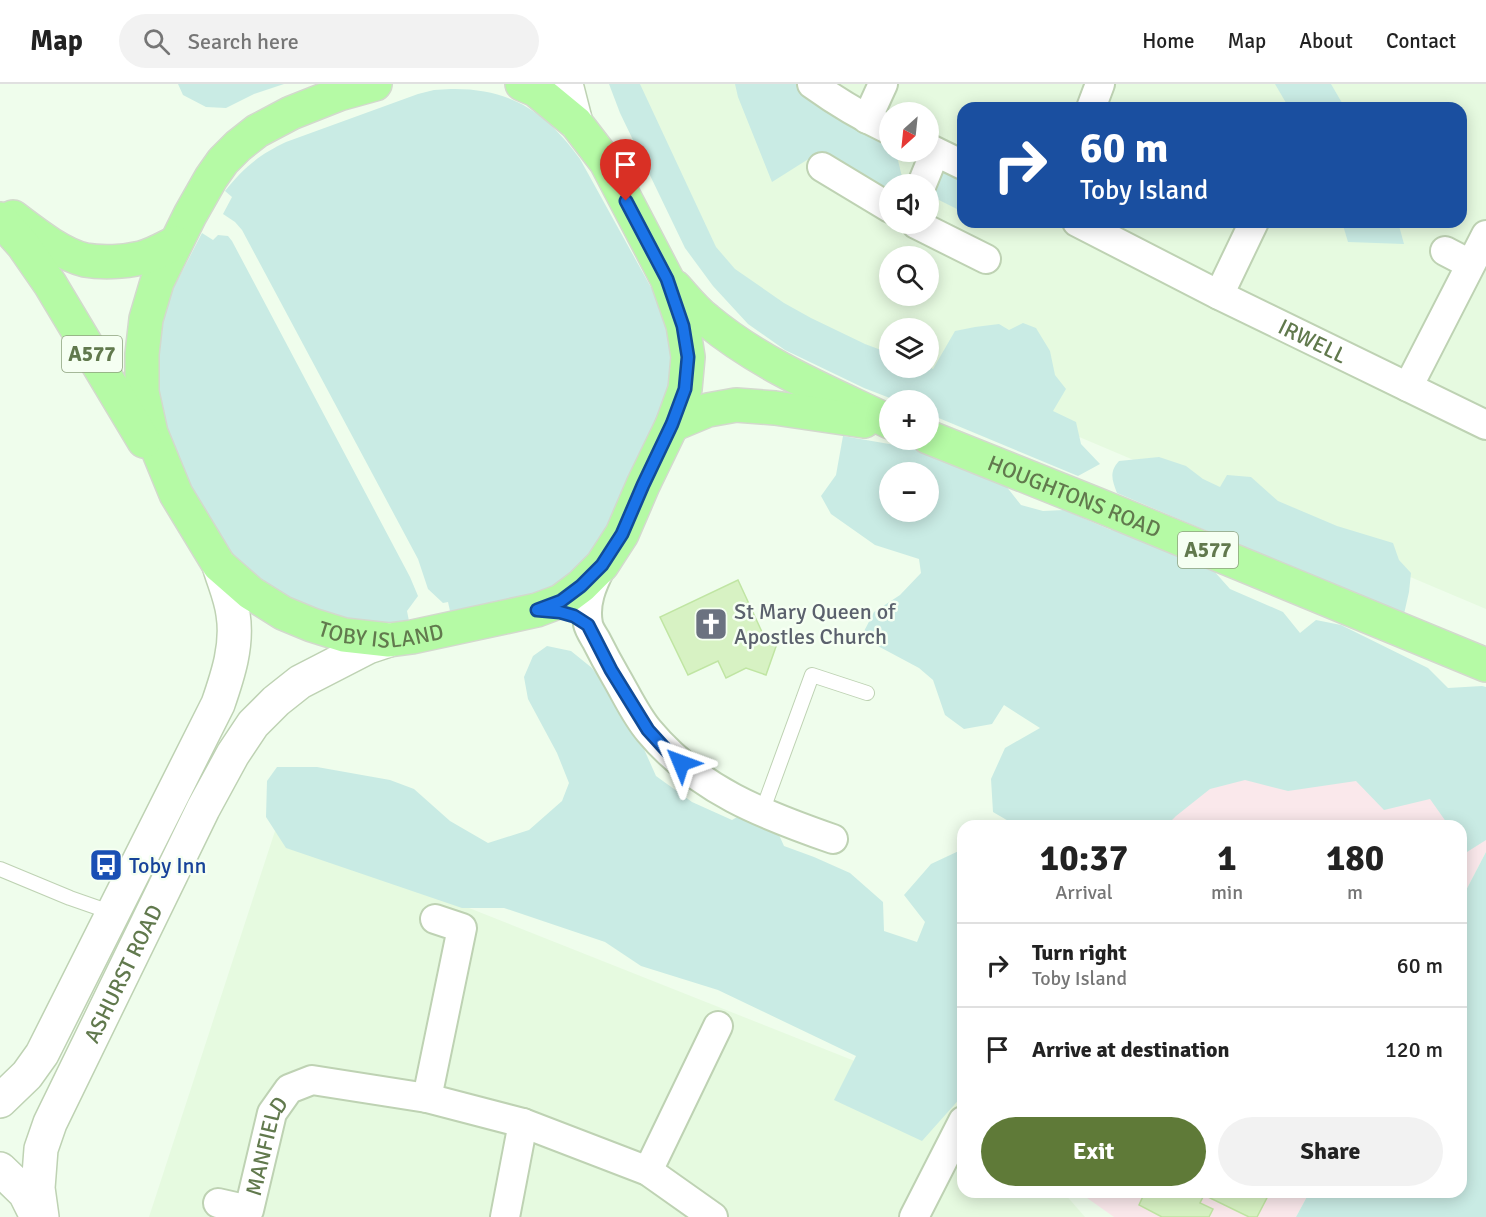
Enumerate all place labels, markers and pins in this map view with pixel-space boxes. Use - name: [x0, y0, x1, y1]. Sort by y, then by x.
- pin: [600, 139, 651, 201]
- place label: St Mary Queen of Apostles Church: [734, 598, 897, 650]
- church icon: St Mary Queen of Apostles Church: [693, 606, 729, 642]
- bus stop icon: Toby Inn: [88, 847, 124, 883]
- place label: Toby Inn: [129, 852, 207, 879]

